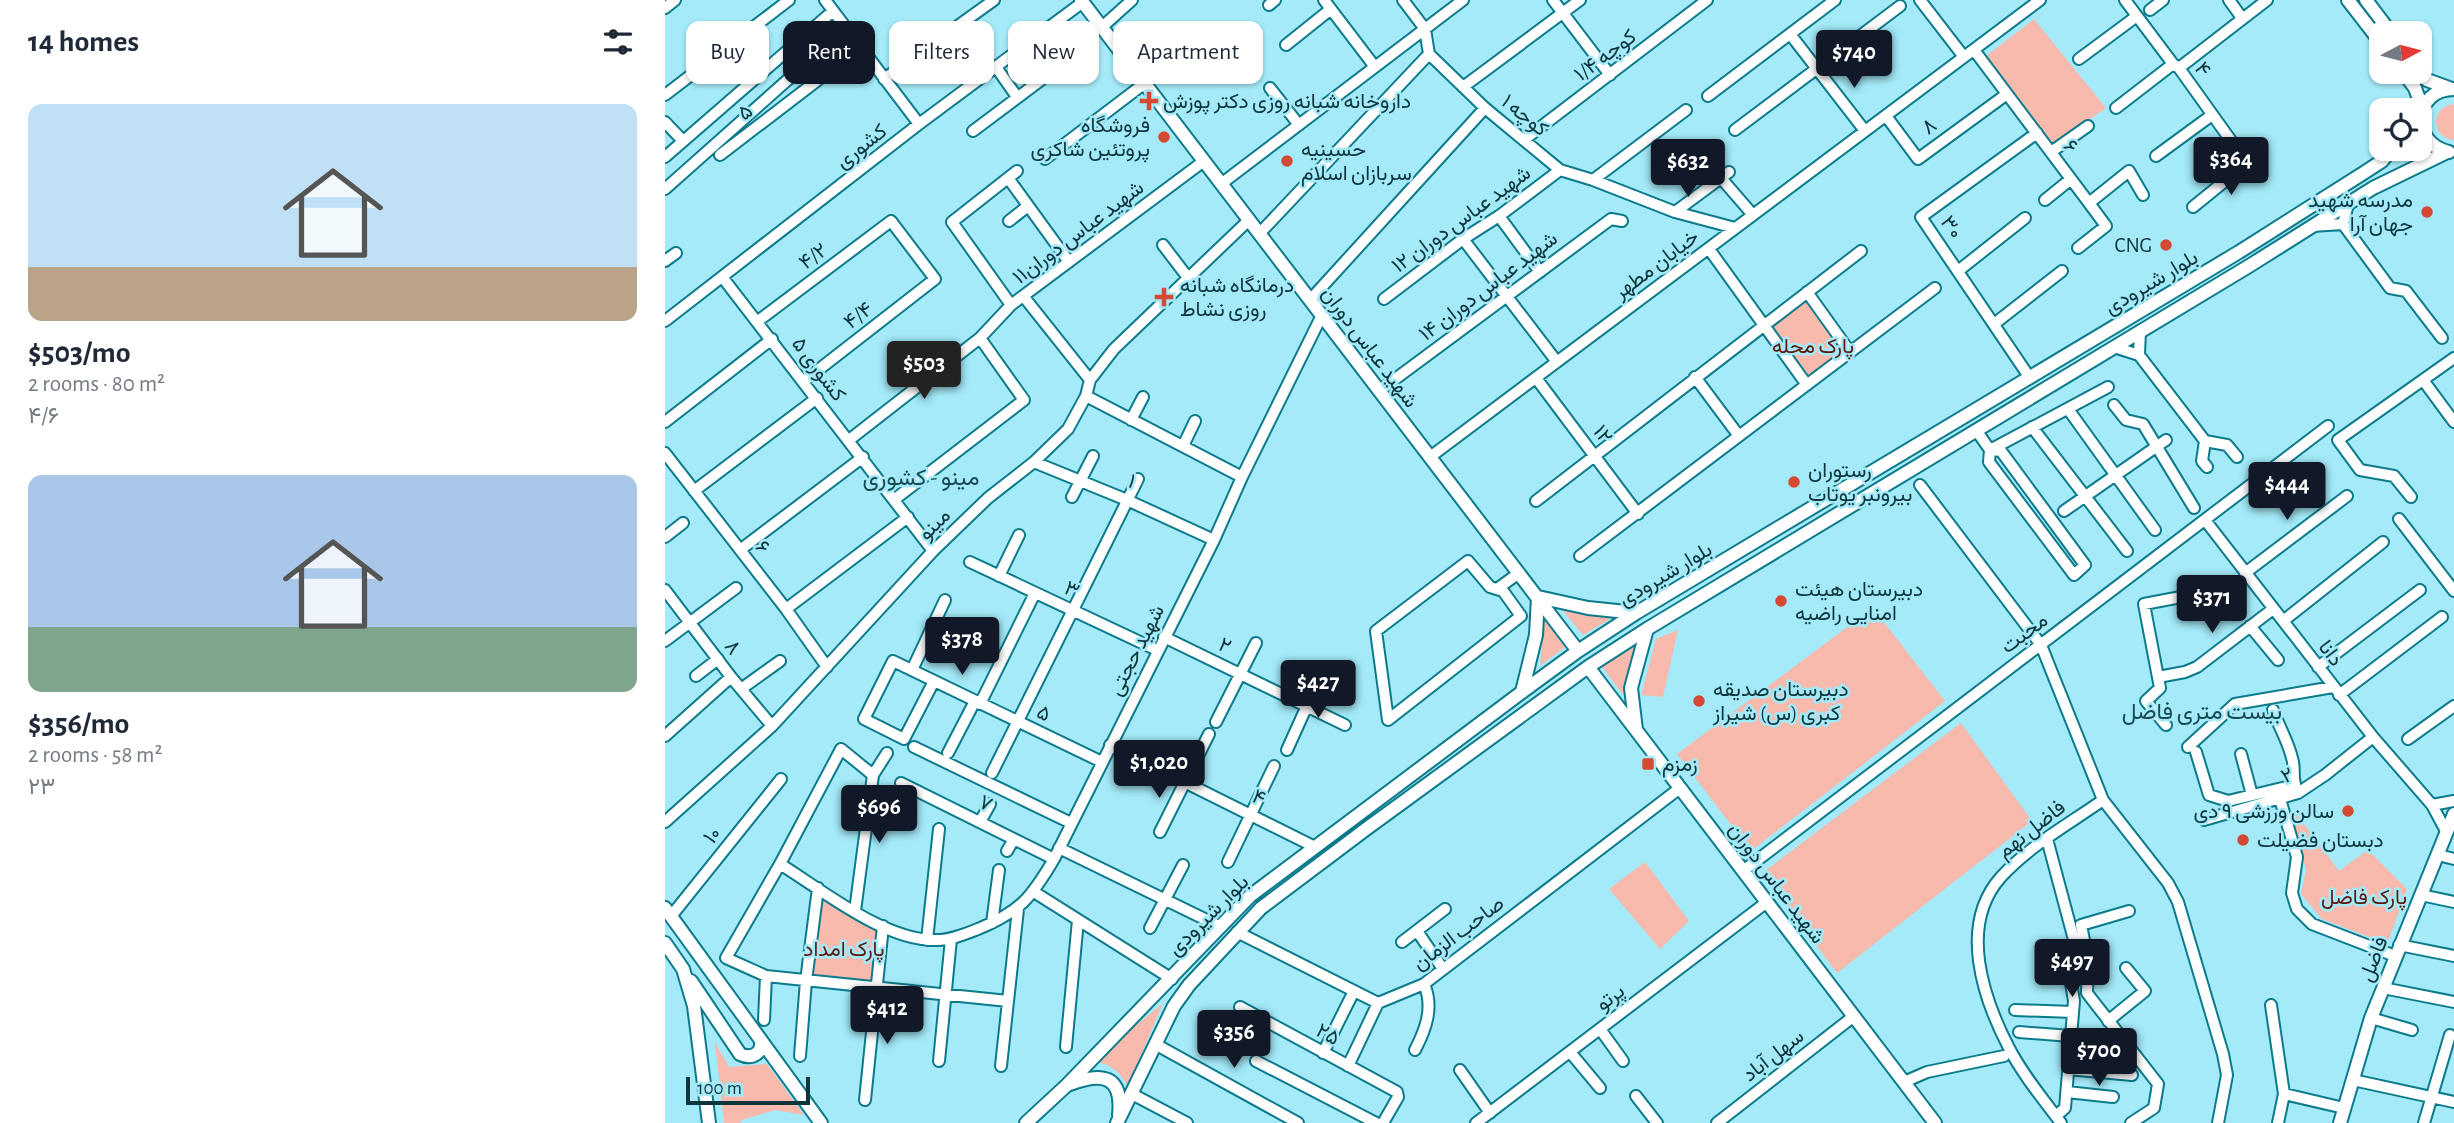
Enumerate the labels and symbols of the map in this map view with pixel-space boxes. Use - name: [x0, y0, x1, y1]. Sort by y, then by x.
- north arrow: [2369, 21, 2433, 84]
- street label: کوچه ۱/۴: [1571, 26, 1642, 88]
- pin: $740: [1813, 31, 1895, 90]
- street label: ۴: [2191, 58, 2215, 80]
- place label: داروخانه شبانه روزی دکتر پوزش: [1163, 91, 1411, 115]
- street label: کوچه ۱: [1496, 91, 1552, 143]
- marker: داروخانه شبانه روزی دکتر پوزش: [1141, 93, 1157, 109]
- street label: ۵: [734, 100, 757, 125]
- street label: ۸: [1918, 114, 1940, 139]
- place label: فروشگاه پروتئین شاکری: [1030, 115, 1150, 163]
- street label: کشوری: [832, 120, 892, 174]
- marker: فروشگاه پروتئین شاکری: [1156, 129, 1172, 145]
- street label: ۶: [2059, 136, 2082, 157]
- pin: $364: [2190, 138, 2272, 197]
- place label: حسینیه سربازان اسلام: [1301, 139, 1412, 187]
- pin: $632: [1647, 140, 1729, 199]
- marker: حسینیه سربازان اسلام: [1279, 153, 1295, 169]
- street label: شهید عباس دوران ۱۲: [1388, 162, 1536, 278]
- street label: شهید عباس دوران۱۱: [1009, 177, 1149, 290]
- place label: مدرسه شهید جهان آرا: [2308, 190, 2413, 237]
- marker: مدرسه شهید جهان آرا: [2419, 204, 2435, 220]
- street label: ۳۰: [1937, 212, 1967, 243]
- street label: خیابان مطهر: [1609, 226, 1704, 305]
- street label: شهید عباس دوران ۱۴: [1415, 228, 1563, 347]
- place label: CNG: [2114, 235, 2152, 256]
- marker: CNG: [2158, 237, 2174, 253]
- street label: ۴/۲: [795, 239, 831, 274]
- street label: بلوار شیرودی: [2101, 246, 2203, 320]
- place label: درمانگاه شبانه روزی نشاط: [1180, 275, 1294, 322]
- street label: شهید عباس دوران: [1316, 283, 1422, 413]
- marker: درمانگاه شبانه روزی نشاط: [1154, 287, 1174, 307]
- street label: ۴/۴: [840, 298, 877, 333]
- street label: کشوری ۵: [786, 333, 849, 406]
- park label: پارک محله: [1772, 336, 1854, 360]
- pin: $503: [883, 342, 965, 401]
- street label: ۱۲: [1589, 421, 1616, 447]
- place label: رستوران بیرونبر یوتاب: [1808, 460, 1912, 507]
- pin: $444: [2246, 462, 2328, 522]
- district label: مینو - کشوری: [862, 467, 980, 492]
- street label: ۱: [1125, 471, 1139, 492]
- marker: رستوران بیرونبر یوتاب: [1786, 474, 1802, 490]
- street label: مینو: [914, 505, 956, 546]
- street label: ۶: [751, 537, 774, 558]
- street label: بلوار شیرودی: [1615, 538, 1717, 612]
- pin: $371: [2171, 576, 2253, 635]
- street label: ۳: [1061, 577, 1082, 602]
- place label: دبیرستان هیئت امنایی راضیه: [1795, 579, 1923, 626]
- marker: دبیرستان هیئت امنایی راضیه: [1773, 593, 1789, 609]
- street label: شهید حجتی: [1105, 601, 1170, 700]
- street label: محبت: [1997, 609, 2052, 658]
- pin: $378: [921, 618, 1003, 677]
- street label: ۲: [1215, 634, 1234, 657]
- street label: ۸: [720, 636, 745, 659]
- street label: دانا: [2314, 636, 2347, 670]
- pin: $427: [1277, 660, 1359, 720]
- place label: دبیرستان صدیقه کبری (س) شیراز: [1712, 679, 1848, 726]
- marker: دبیرستان صدیقه کبری (س) شیراز: [1691, 693, 1707, 709]
- street label: ۵: [1034, 701, 1054, 726]
- district label: بیست متری فاضل: [2122, 701, 2282, 726]
- pin: $1,020: [1102, 740, 1216, 800]
- place label: زمزم: [1662, 754, 1698, 778]
- marker: زمزم: [1640, 756, 1656, 772]
- street label: ۲: [2278, 764, 2297, 787]
- street label: ۴: [1249, 785, 1269, 810]
- pin: $696: [838, 786, 920, 845]
- street label: ۷: [976, 791, 996, 816]
- street label: فاضل نهم: [1993, 797, 2071, 865]
- place label: سالن ورزشی ۹ دی: [2193, 801, 2334, 824]
- marker: سالن ورزشی ۹ دی: [2340, 803, 2356, 819]
- street label: شهید عباس دوران: [1723, 819, 1829, 949]
- street label: ۱۰: [700, 823, 725, 848]
- place label: دبستان فضیلت: [2257, 830, 2384, 852]
- marker: دبستان فضیلت: [2235, 832, 2251, 848]
- street label: بلوار شیرودی: [1164, 871, 1254, 961]
- park label: پارک فاضل: [2321, 887, 2407, 911]
- street label: صاحب الزمان: [1409, 892, 1509, 976]
- street label: فاضل: [2355, 934, 2393, 985]
- park label: پارک امداد: [803, 939, 885, 963]
- pin: $497: [2031, 940, 2113, 999]
- street label: پرتو: [1592, 980, 1630, 1017]
- pin: $412: [846, 986, 928, 1046]
- pin: $356: [1193, 1010, 1275, 1070]
- street label: ۲۵: [1312, 1020, 1343, 1049]
- street label: سهل آباد: [1739, 1025, 1809, 1087]
- pin: $700: [2058, 1028, 2140, 1088]
- scale bar: [686, 1074, 810, 1106]

